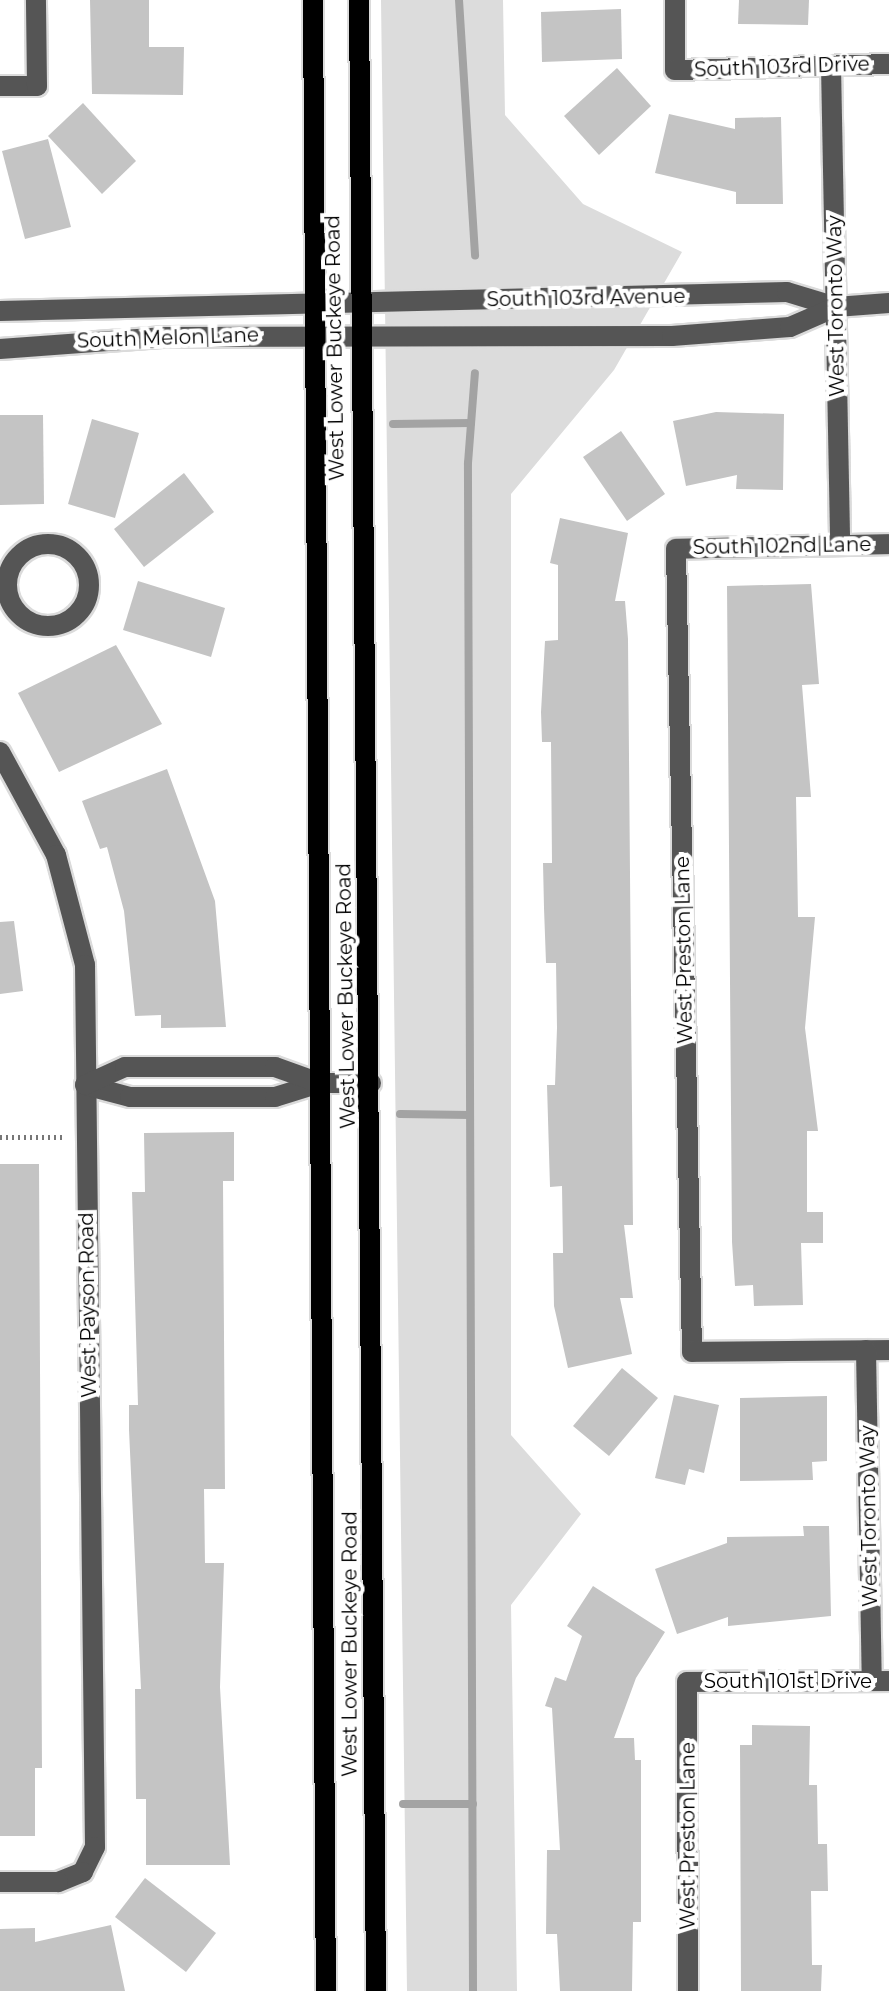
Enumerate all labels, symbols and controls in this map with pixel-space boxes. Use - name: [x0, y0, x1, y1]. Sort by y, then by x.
- street label: South 103rd Drive: [694, 52, 870, 82]
- street label: West Lower Buckeye Road: [321, 215, 349, 481]
- street label: West Toronto Way: [822, 215, 850, 397]
- street label: South 103rd Avenue: [486, 284, 686, 312]
- street label: South Melon Lane: [77, 323, 259, 353]
- street label: South 102nd Lane: [693, 532, 871, 560]
- street label: West Preston Lane: [670, 856, 698, 1044]
- street label: West Lower Buckeye Road: [332, 863, 360, 1129]
- street label: West Payson Road: [74, 1212, 102, 1398]
- street label: West Toronto Way: [855, 1425, 883, 1607]
- street label: West Lower Buckeye Road: [338, 1511, 362, 1777]
- street label: South 101st Drive: [704, 1669, 872, 1693]
- street label: West Preston Lane: [676, 1742, 700, 1930]

